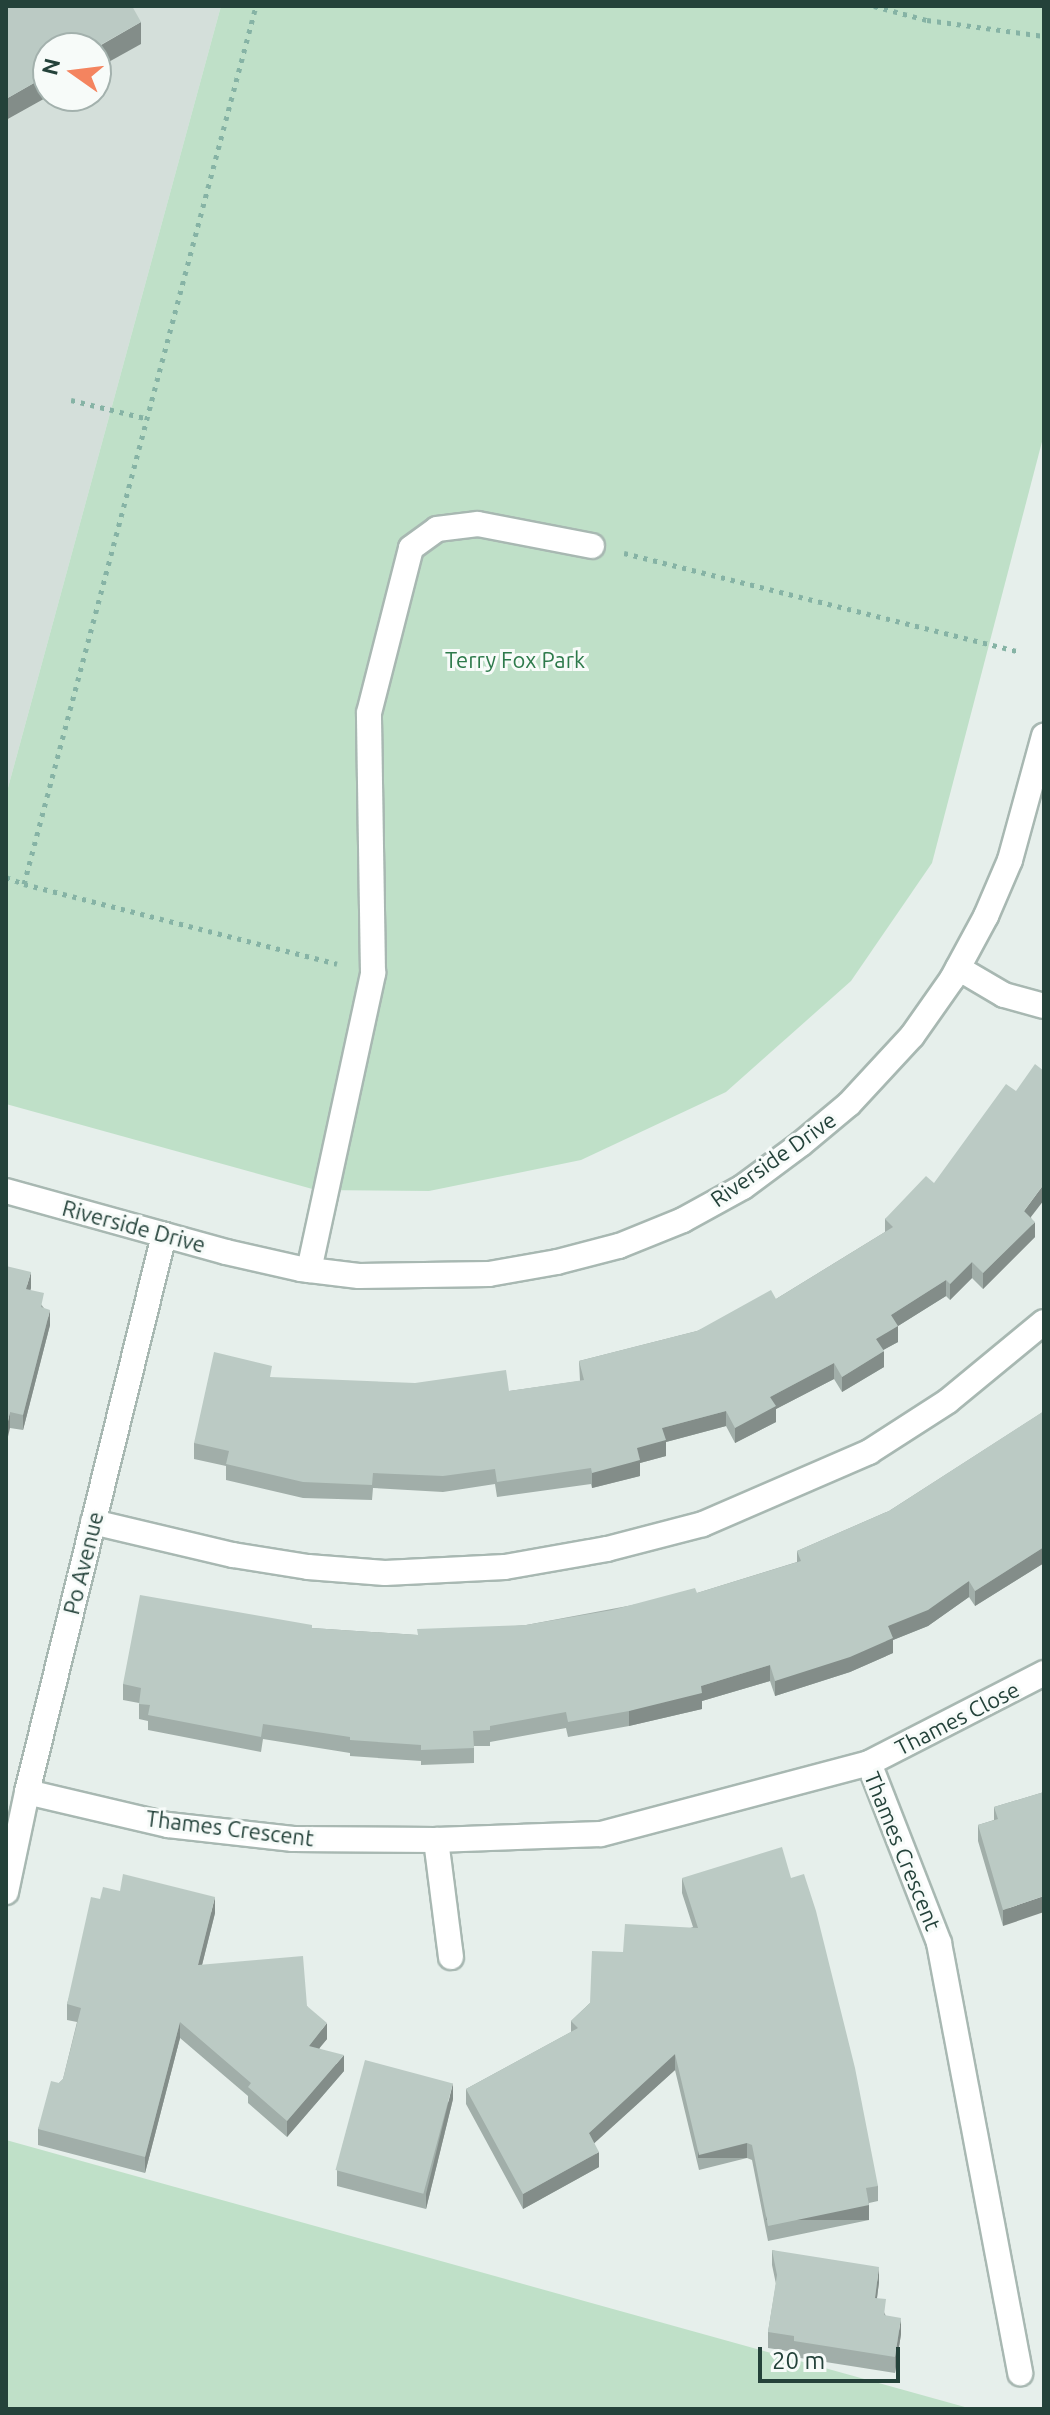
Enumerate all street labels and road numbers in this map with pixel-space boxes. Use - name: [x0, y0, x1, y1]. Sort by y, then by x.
- street label: Riverside Drive: [705, 1106, 841, 1212]
- street label: Riverside Drive: [60, 1194, 208, 1258]
- street label: Po Avenue: [57, 1509, 109, 1617]
- street label: Thames Close: [891, 1675, 1023, 1761]
- street label: Thames Crescent: [859, 1768, 947, 1934]
- street label: Thames Crescent: [145, 1805, 315, 1851]

